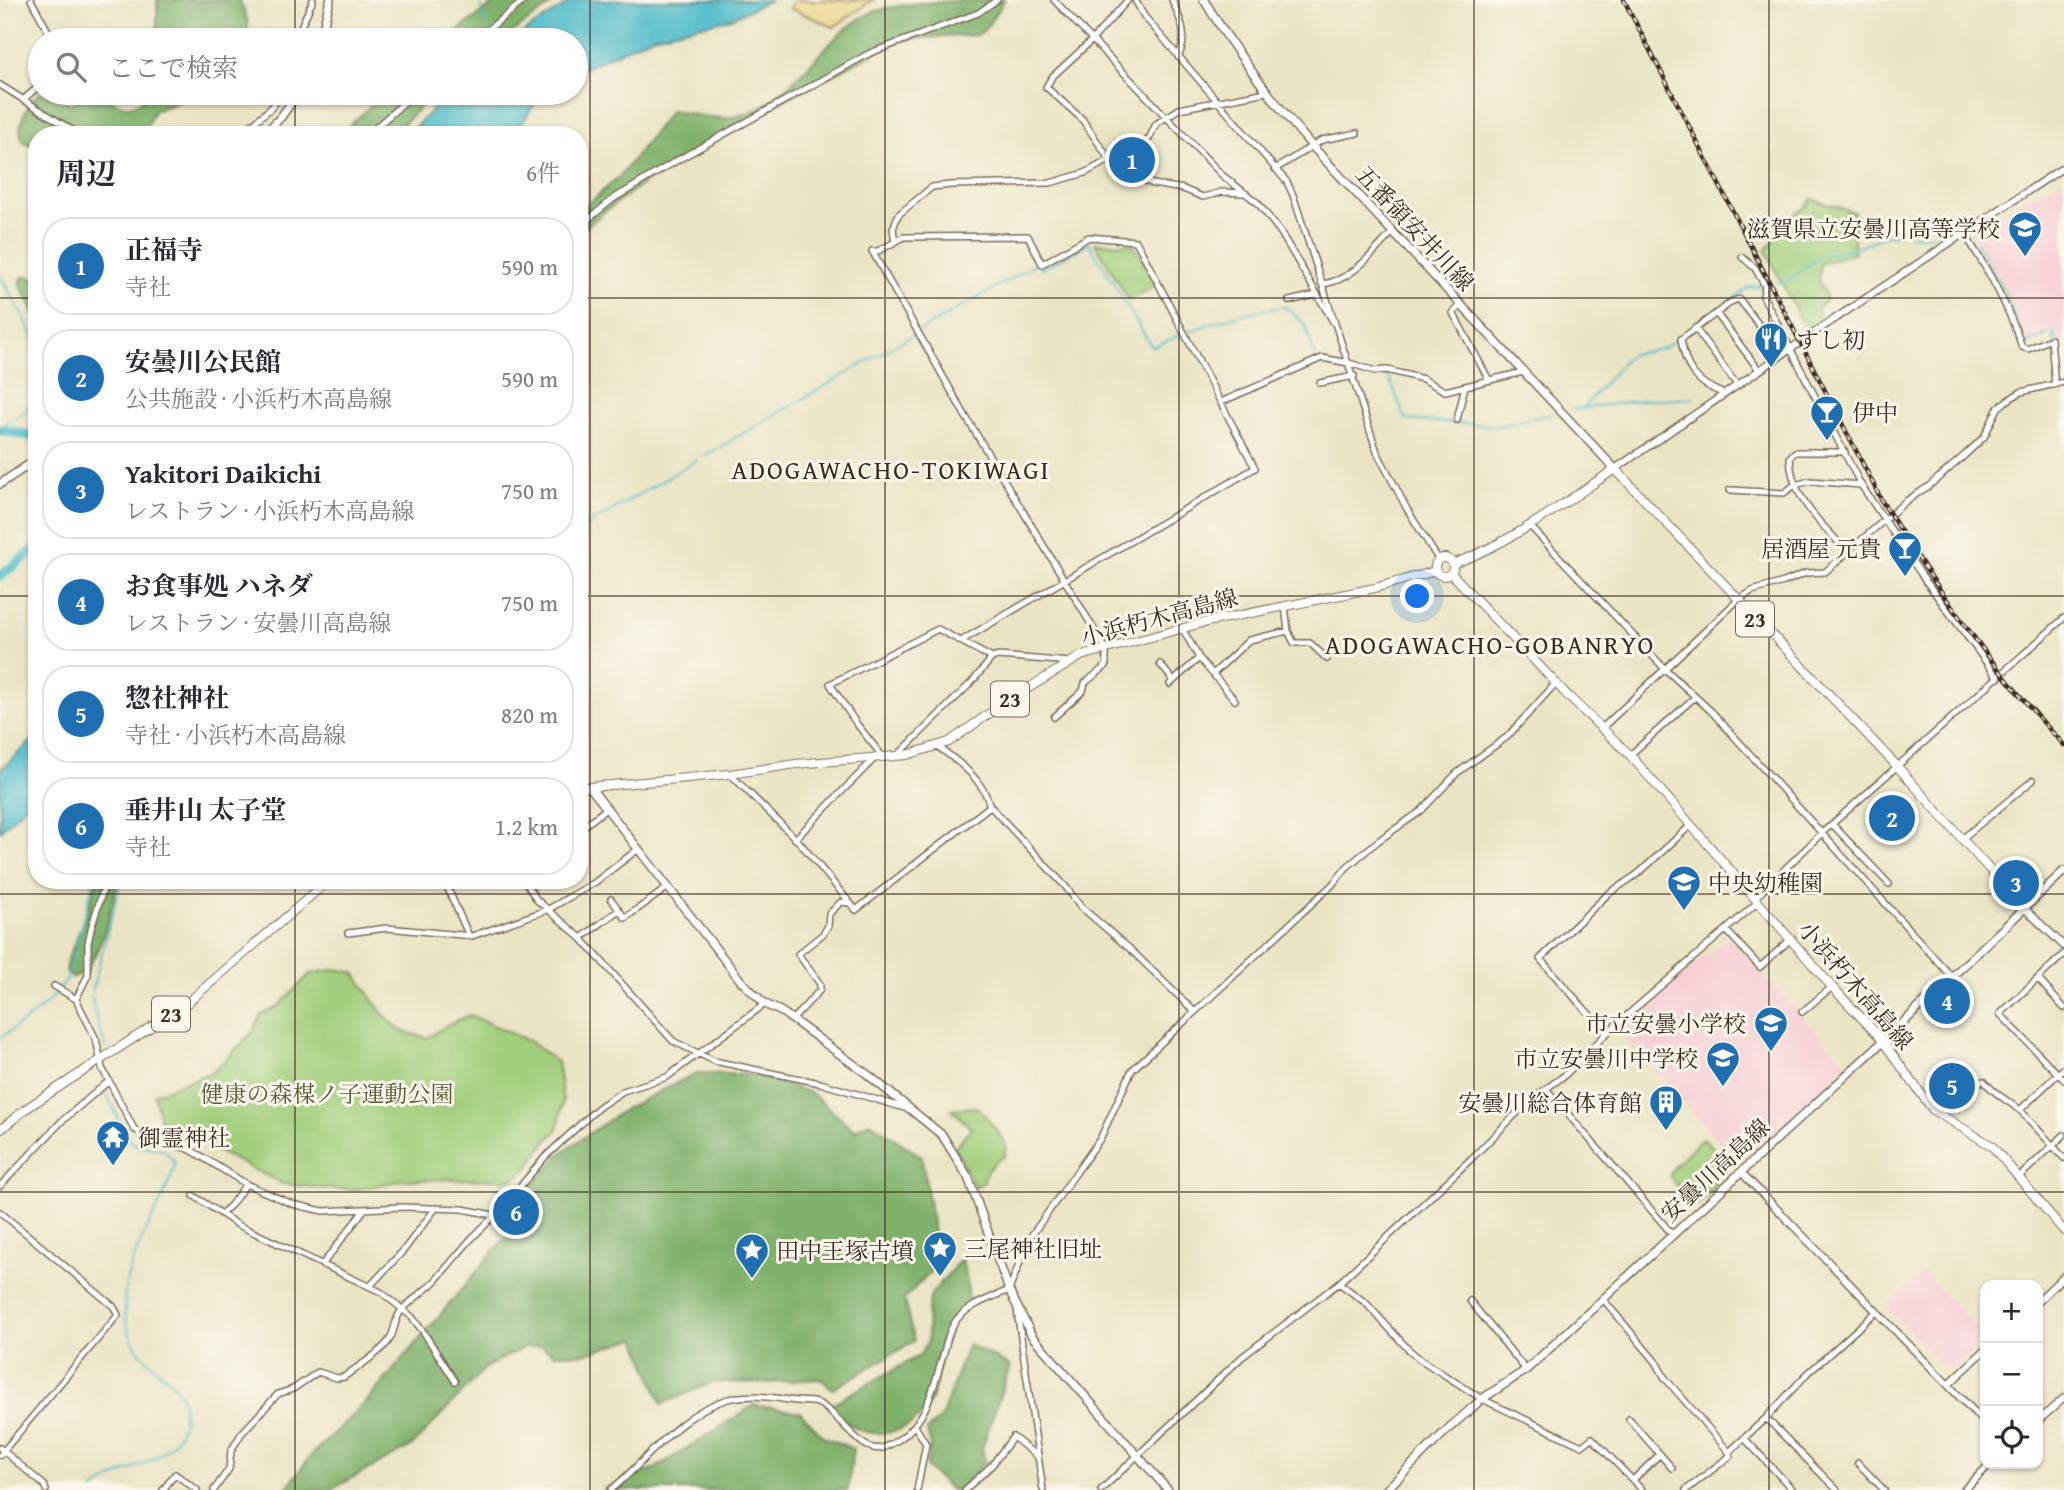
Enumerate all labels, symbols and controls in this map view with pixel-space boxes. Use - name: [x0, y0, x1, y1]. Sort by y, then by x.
- search box: [28, 28, 588, 105]
- icon: search: [52, 48, 90, 86]
- text: ここで検索: [108, 48, 238, 87]
- pin: 1: [1109, 134, 1155, 186]
- text: 周辺: [56, 151, 116, 195]
- text: 6件: [526, 156, 560, 189]
- street label: 五番領安井川線: [1348, 158, 1482, 298]
- school or university icon: 滋賀県立安曇川高等学校: [2006, 209, 2044, 258]
- place label: 滋賀県立安曇川高等学校: [1747, 212, 2000, 245]
- text: 正福寺: [125, 230, 203, 269]
- text: 1: [75, 250, 87, 283]
- text: 590 m: [501, 250, 558, 283]
- text: 寺社: [125, 270, 171, 303]
- restaurant icon: すし初: [1752, 320, 1790, 369]
- place label: すし初: [1796, 323, 1865, 356]
- text: 安曇川公民館: [125, 342, 281, 381]
- text: 2: [75, 362, 87, 395]
- text: 590 m: [501, 362, 558, 395]
- text: 公共施設 · 小浜朽木高島線: [125, 382, 392, 415]
- bar icon: 伊中: [1808, 393, 1846, 442]
- place label: 伊中: [1852, 396, 1898, 429]
- district label: ADOGAWACHO-TOKIWAGI: [732, 450, 1050, 489]
- text: Yakitori Daikichi: [125, 454, 321, 493]
- text: 3: [75, 474, 87, 507]
- text: 750 m: [501, 474, 558, 507]
- text: レストラン · 小浜朽木高島線: [125, 494, 414, 527]
- bar icon: 居酒屋 元貴: [1886, 529, 1924, 578]
- place label: 居酒屋 元貴: [1761, 532, 1881, 565]
- text: お食事処 ハネダ: [125, 566, 313, 605]
- your location: [1400, 579, 1434, 613]
- street label: 小浜朽木高島線: [1077, 580, 1241, 654]
- text: 4: [75, 586, 87, 619]
- text: 750 m: [501, 586, 558, 619]
- road number: 23: [1736, 602, 1774, 636]
- text: レストラン · 安曇川高島線: [125, 606, 391, 639]
- district label: ADOGAWACHO-GOBANRYO: [1325, 625, 1655, 664]
- text: 惣社神社: [125, 678, 229, 717]
- road number: 23: [991, 682, 1029, 716]
- text: 5: [75, 698, 87, 731]
- text: 820 m: [501, 698, 558, 731]
- text: 寺社 · 小浜朽木高島線: [125, 718, 346, 751]
- text: 垂井山 太子堂: [125, 790, 287, 829]
- pin: 2: [1869, 792, 1915, 844]
- text: 6: [75, 810, 87, 843]
- text: 1.2 km: [495, 810, 558, 843]
- text: 寺社: [125, 830, 171, 863]
- pin: 3: [1993, 857, 2039, 909]
- school or university icon: 中央幼稚園: [1665, 863, 1703, 912]
- place label: 中央幼稚園: [1708, 866, 1823, 899]
- street label: 小浜朽木高島線: [1791, 913, 1921, 1057]
- pin: 4: [1924, 975, 1970, 1027]
- road number: 23: [152, 996, 190, 1032]
- school or university icon: 市立安曇小学校: [1752, 1004, 1790, 1053]
- place label: 市立安曇小学校: [1585, 1007, 1746, 1040]
- school or university icon: 市立安曇川中学校: [1704, 1039, 1742, 1088]
- place label: 市立安曇川中学校: [1514, 1042, 1698, 1075]
- pin: 5: [1929, 1060, 1975, 1112]
- park label: 健康の森楳ノ子運動公園: [201, 1077, 454, 1110]
- building icon: 安曇川総合体育館: [1647, 1083, 1685, 1132]
- place label: 安曇川総合体育館: [1458, 1086, 1642, 1119]
- street label: 安曇川高島線: [1653, 1111, 1777, 1229]
- temple icon: 御霊神社: [94, 1118, 132, 1167]
- place label: 御霊神社: [138, 1121, 230, 1154]
- pin: 6: [493, 1186, 539, 1238]
- place icon: 三尾神社旧址: [921, 1229, 959, 1278]
- place icon: 田中王塚古墳: [733, 1231, 771, 1280]
- place label: 三尾神社旧址: [964, 1232, 1102, 1265]
- place label: 田中王塚古墳: [776, 1234, 914, 1267]
- map controls: [1980, 1280, 2043, 1469]
- button: +: [1980, 1280, 2043, 1343]
- button: −: [1980, 1343, 2043, 1406]
- button: locate: [1980, 1406, 2043, 1469]

